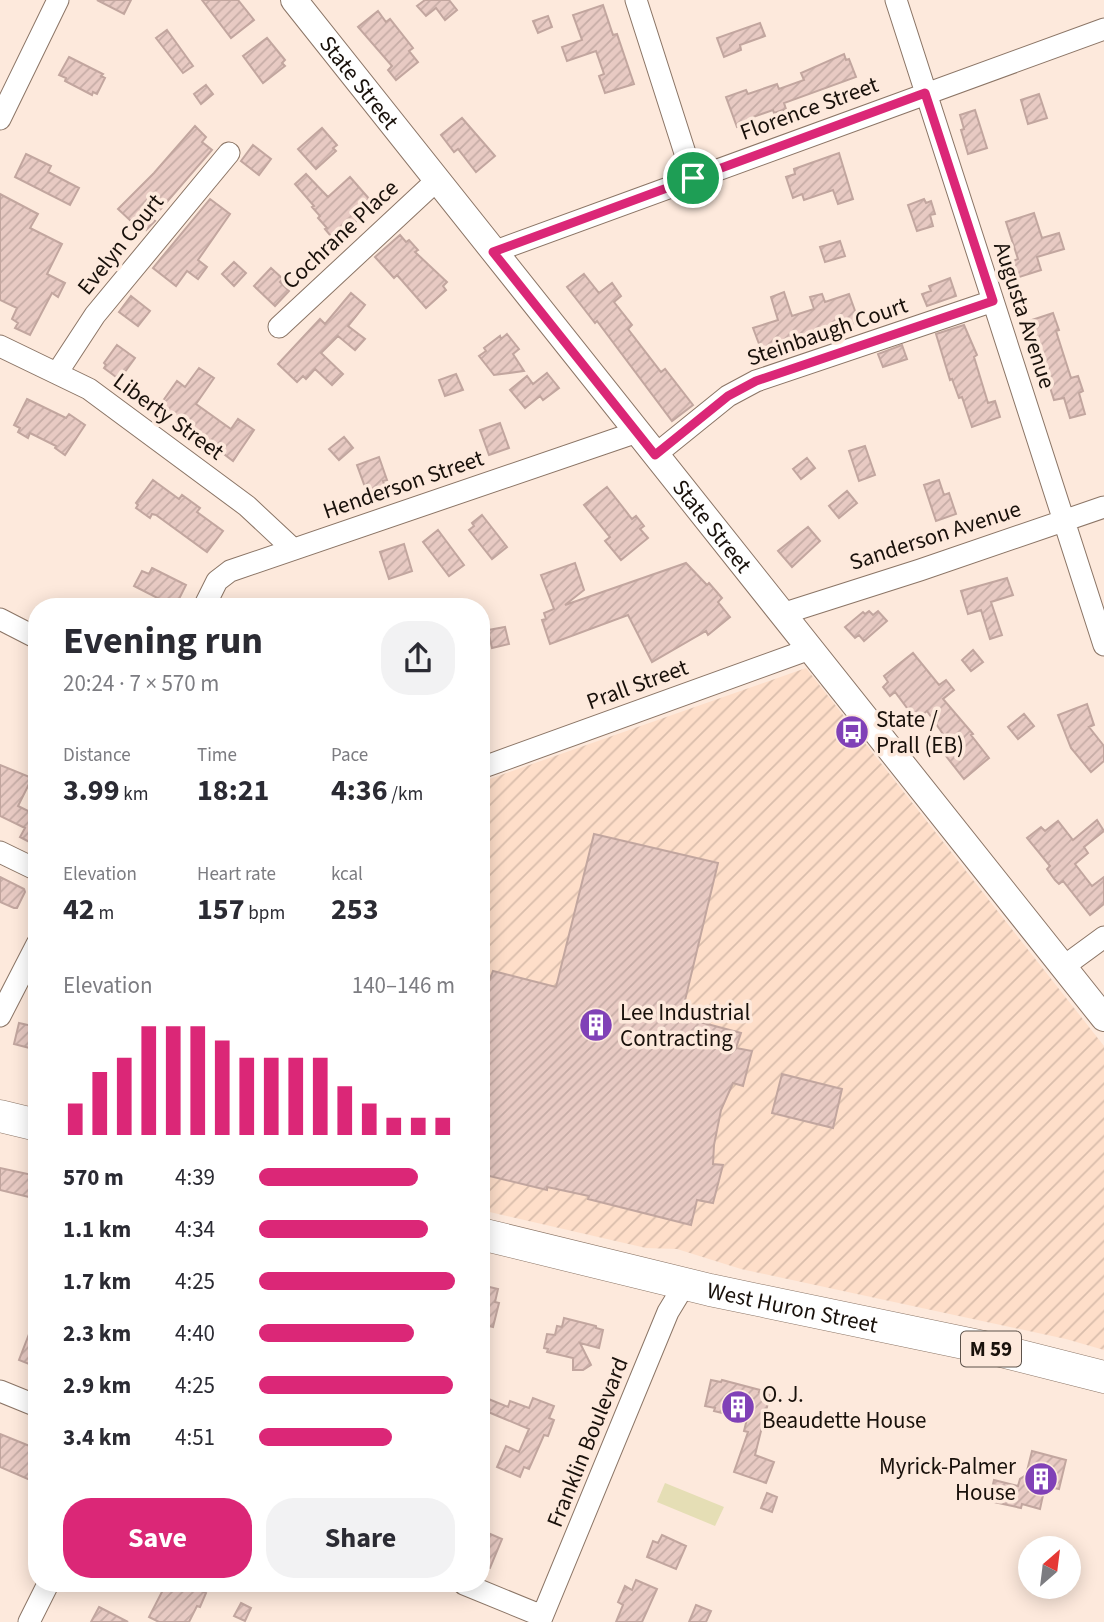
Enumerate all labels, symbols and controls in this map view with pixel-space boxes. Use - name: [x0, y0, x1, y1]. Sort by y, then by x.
- street label: State Street: [311, 29, 407, 137]
- street label: Florence Street: [735, 68, 883, 149]
- pin: [663, 148, 723, 208]
- icon: arrive: [674, 159, 712, 197]
- street label: Cochrane Place: [275, 172, 406, 297]
- street label: Evelyn Court: [69, 187, 172, 302]
- street label: Augusta Avenue: [985, 238, 1064, 393]
- street label: Steinbaugh Court: [742, 288, 912, 374]
- street label: Liberty Street: [107, 365, 231, 468]
- street label: Henderson Street: [318, 441, 488, 527]
- street label: State Street: [664, 472, 760, 580]
- street label: Sanderson Avenue: [845, 492, 1025, 579]
- text: Evening run: [63, 614, 263, 668]
- button: share: [381, 621, 455, 695]
- street label: Prall Street: [582, 651, 693, 718]
- text: 20:24 · 7 × 570 m: [63, 667, 219, 700]
- place label: State / Prall (EB): [876, 703, 964, 762]
- bus stop icon: State / Prall (EB): [833, 713, 871, 751]
- text: Distance: [63, 742, 131, 769]
- text: Time: [197, 742, 237, 769]
- text: Pace: [331, 742, 368, 769]
- text: 3.99: [63, 769, 120, 812]
- text: 18:21: [197, 769, 269, 812]
- text: 4:36: [331, 769, 388, 812]
- text: km: [120, 781, 149, 808]
- text: /km: [388, 781, 423, 808]
- text: Elevation: [63, 861, 137, 888]
- text: Heart rate: [197, 861, 276, 888]
- text: kcal: [331, 861, 363, 888]
- text: 42: [63, 888, 95, 931]
- text: 157: [197, 888, 245, 931]
- text: 253: [331, 888, 379, 931]
- text: m: [95, 900, 114, 927]
- text: bpm: [245, 900, 285, 927]
- text: Elevation: [63, 969, 153, 1002]
- text: 140–146 m: [352, 969, 455, 1002]
- place label: Lee Industrial Contracting: [620, 996, 750, 1055]
- building icon: Lee Industrial Contracting: [577, 1006, 615, 1044]
- text: 570 m: [63, 1161, 124, 1194]
- text: 4:39: [175, 1161, 215, 1194]
- text: 1.1 km: [63, 1213, 131, 1246]
- text: 4:34: [175, 1213, 215, 1246]
- text: 1.7 km: [63, 1265, 131, 1298]
- text: 4:25: [175, 1265, 215, 1298]
- street label: West Huron Street: [704, 1274, 881, 1342]
- text: 2.3 km: [63, 1317, 131, 1350]
- text: 4:40: [175, 1317, 215, 1350]
- road number: M 59: [961, 1332, 1021, 1366]
- street label: Franklin Boulevard: [538, 1352, 637, 1532]
- text: 2.9 km: [63, 1369, 131, 1402]
- text: 4:25: [175, 1369, 215, 1402]
- place label: O. J. Beaudette House: [762, 1378, 926, 1437]
- building icon: O. J. Beaudette House: [719, 1388, 757, 1426]
- text: 3.4 km: [63, 1421, 131, 1454]
- text: 4:51: [175, 1421, 215, 1454]
- place label: Myrick-Palmer House: [879, 1450, 1017, 1509]
- building icon: Myrick-Palmer House: [1022, 1460, 1060, 1498]
- button: Save: [63, 1498, 252, 1578]
- button: Share: [266, 1498, 455, 1578]
- north arrow: [1018, 1536, 1082, 1600]
- map controls: [1018, 1536, 1081, 1599]

